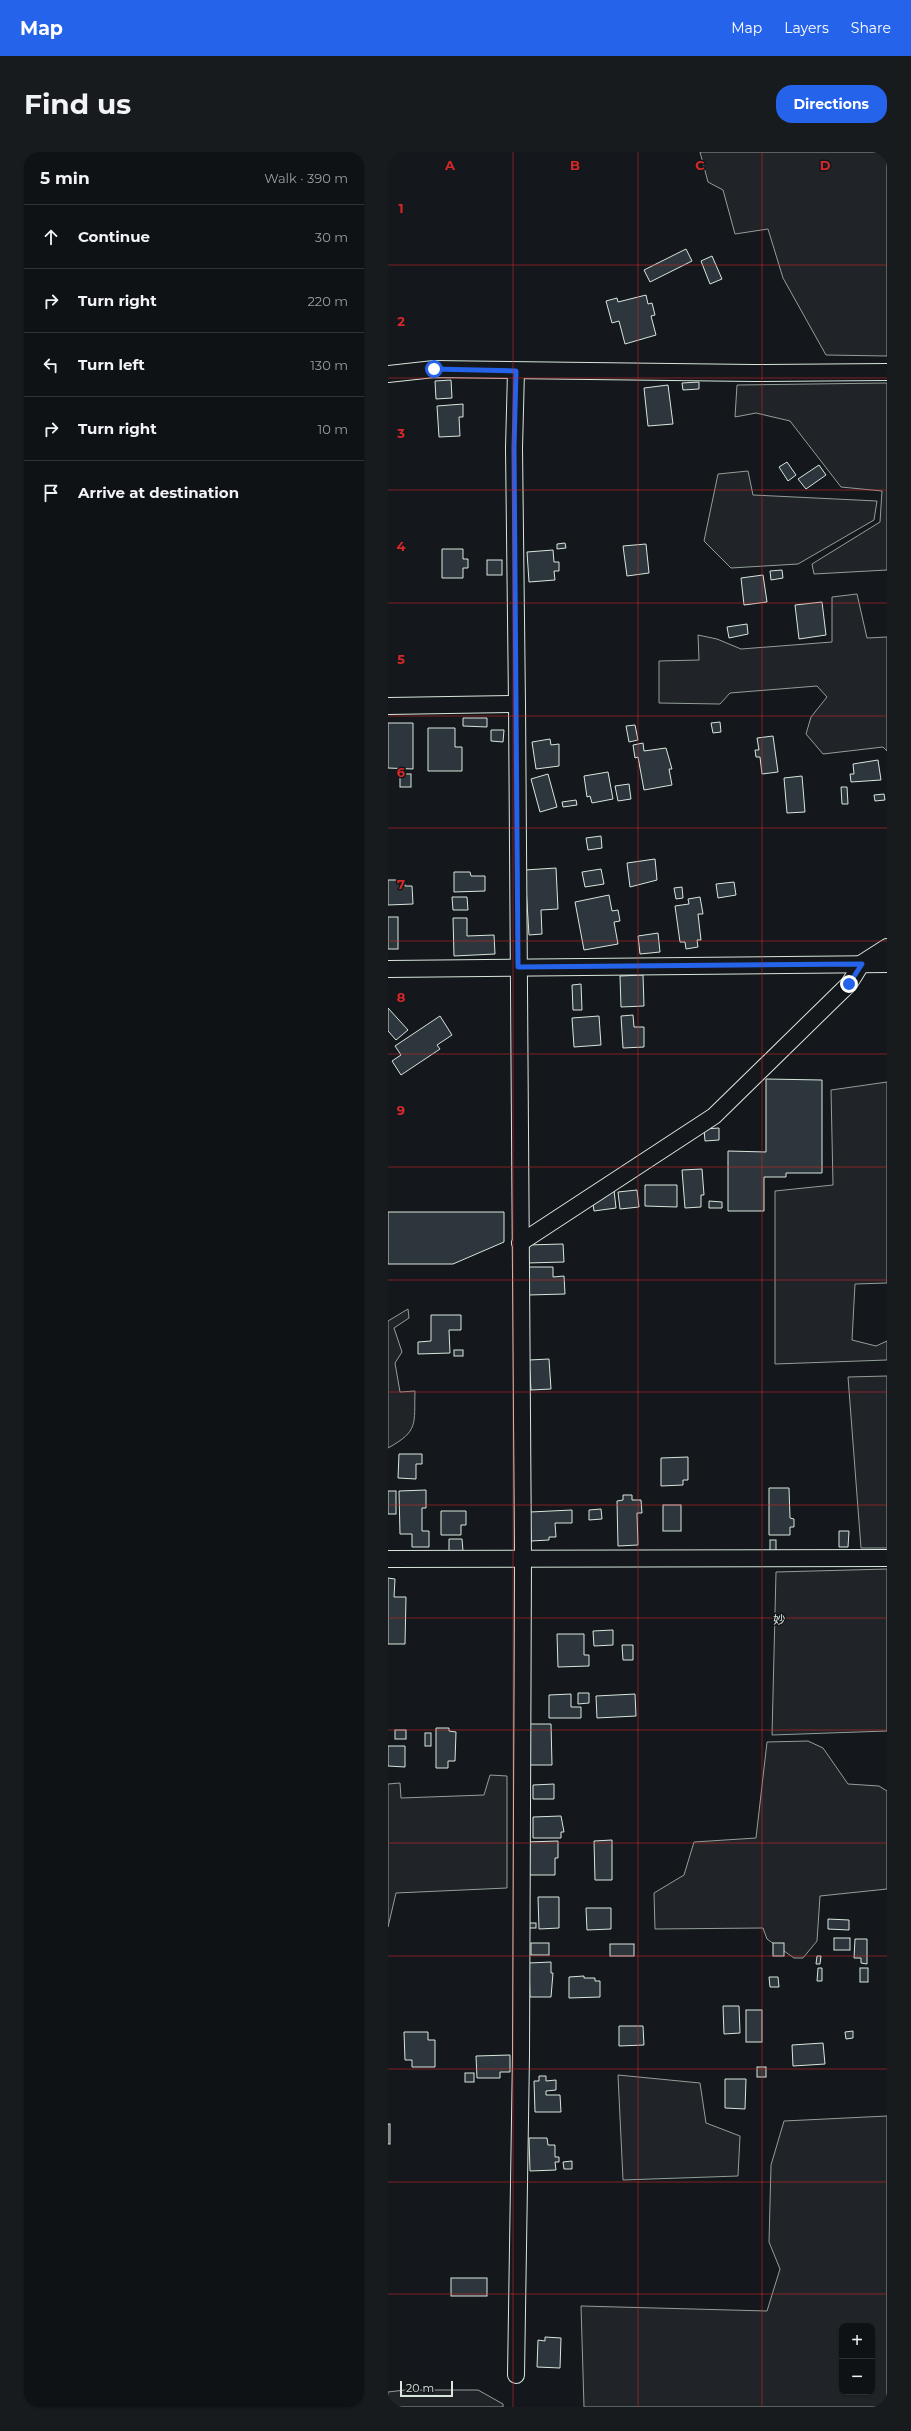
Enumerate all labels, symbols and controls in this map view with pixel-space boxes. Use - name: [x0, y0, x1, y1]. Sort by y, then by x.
- text: Map: [20, 17, 63, 40]
- text: Map: [731, 19, 762, 37]
- text: Layers: [784, 19, 829, 37]
- text: Share: [851, 19, 891, 37]
- button: Directions: [776, 85, 887, 123]
- text: Find us: [24, 87, 131, 121]
- text: A: [444, 157, 456, 173]
- text: B: [570, 157, 580, 173]
- text: C: [695, 157, 705, 173]
- text: D: [820, 157, 831, 173]
- text: 5 min: [40, 168, 90, 188]
- text: Walk · 390 m: [264, 170, 348, 186]
- text: 1: [398, 200, 404, 216]
- icon: ahead: [40, 226, 62, 248]
- text: Continue: [78, 227, 150, 246]
- text: 30 m: [315, 229, 348, 245]
- icon: right: [40, 290, 62, 312]
- text: Turn right: [78, 291, 157, 310]
- text: 220 m: [307, 293, 348, 309]
- text: 2: [397, 313, 405, 329]
- icon: left: [40, 354, 62, 376]
- text: Turn left: [78, 355, 145, 374]
- text: 130 m: [310, 357, 348, 373]
- route start: [425, 360, 443, 378]
- icon: right: [40, 418, 62, 440]
- text: Turn right: [78, 419, 157, 438]
- text: 10 m: [318, 421, 348, 437]
- text: 3: [396, 425, 405, 441]
- icon: arrive: [40, 482, 62, 504]
- text: Arrive at destination: [78, 483, 239, 502]
- text: 4: [397, 538, 406, 554]
- text: 5: [397, 651, 405, 667]
- text: 6: [397, 764, 406, 780]
- text: 7: [397, 876, 405, 892]
- route end: [840, 975, 858, 993]
- text: 8: [397, 989, 406, 1005]
- text: 9: [397, 1102, 405, 1118]
- district label: 妙: [773, 1612, 785, 1627]
- map controls: [839, 2323, 875, 2395]
- button: +: [839, 2323, 875, 2359]
- button: −: [839, 2359, 875, 2395]
- scale bar: [400, 2379, 453, 2398]
- text: 20 m: [406, 2381, 434, 2395]

